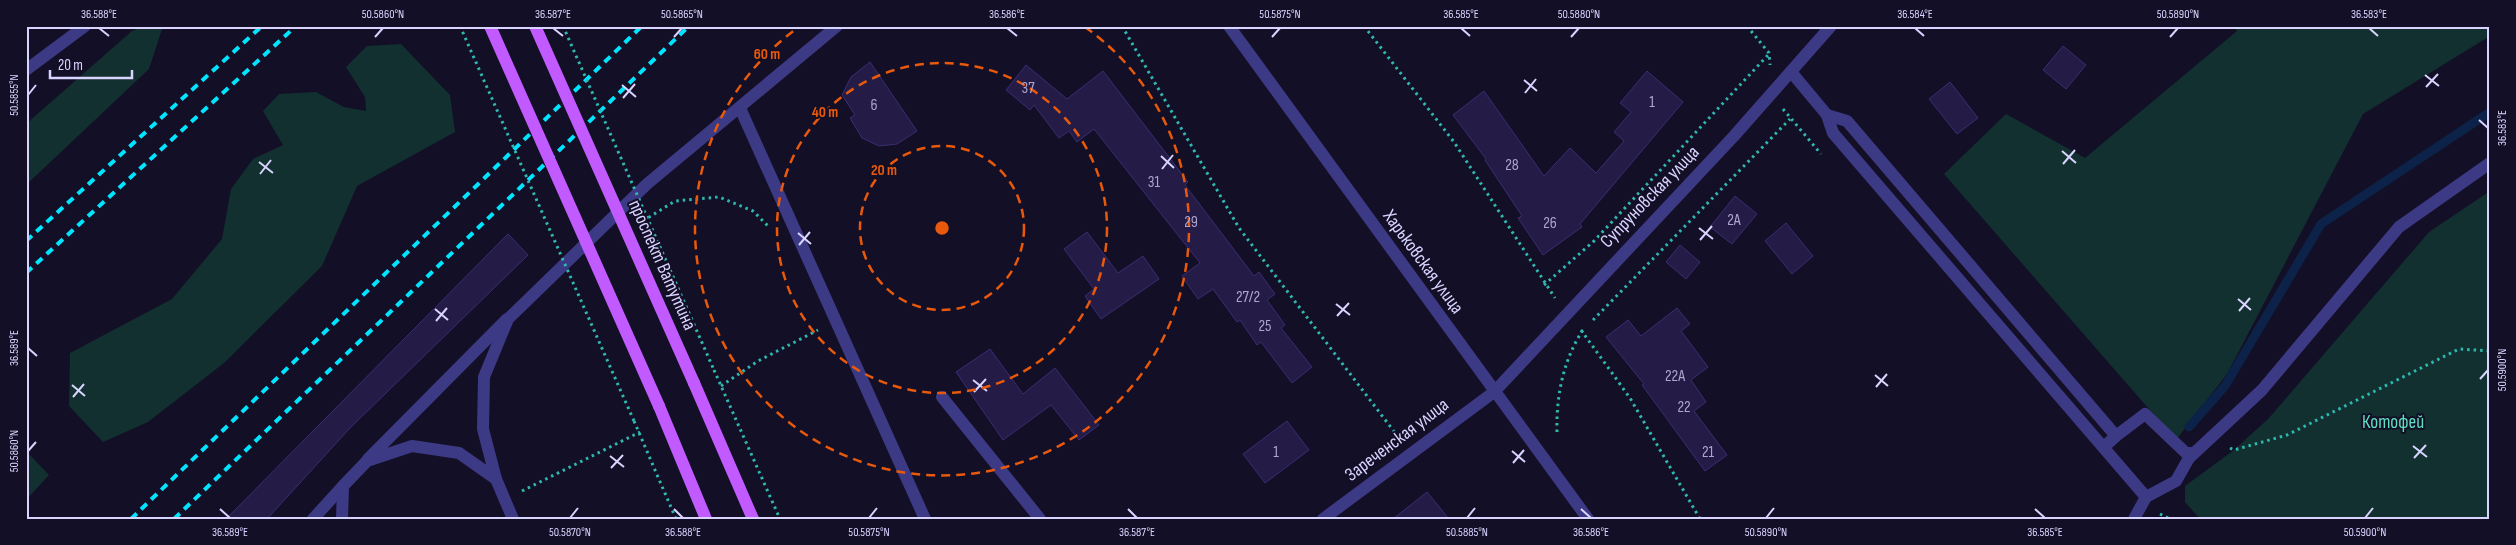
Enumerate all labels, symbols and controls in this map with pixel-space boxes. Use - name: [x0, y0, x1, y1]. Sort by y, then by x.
- text: 36.588°E: [81, 7, 117, 22]
- text: 50.5860°N: [362, 7, 404, 22]
- text: 36.587°E: [535, 7, 571, 22]
- text: 50.5865°N: [661, 7, 703, 22]
- text: 36.586°E: [989, 7, 1025, 22]
- text: 50.5875°N: [1259, 7, 1301, 22]
- text: 36.585°E: [1443, 7, 1479, 22]
- text: 50.5880°N: [1558, 7, 1600, 22]
- text: 36.584°E: [1897, 7, 1933, 22]
- text: 50.5890°N: [2157, 7, 2199, 22]
- text: 36.583°E: [2351, 7, 2387, 22]
- text: 60 m: [754, 45, 780, 64]
- scale bar: [50, 48, 132, 80]
- text: 20 m: [58, 56, 83, 75]
- text: 50.5855°N: [7, 74, 22, 116]
- house number: 37: [1021, 79, 1035, 98]
- house number: 1: [1649, 93, 1655, 112]
- house number: 6: [870, 96, 878, 115]
- text: 40 m: [812, 103, 838, 122]
- text: 36.583°E: [2495, 110, 2510, 146]
- street label: Супруновская улица: [1596, 141, 1704, 253]
- house number: 28: [1505, 156, 1519, 175]
- text: 20 m: [871, 161, 897, 180]
- house number: 31: [1148, 173, 1161, 192]
- street label: проспект Ватутина: [623, 196, 701, 334]
- street label: Харьковская улица: [1377, 205, 1468, 318]
- house number: 2А: [1727, 211, 1741, 230]
- house number: 29: [1184, 213, 1198, 232]
- house number: 26: [1543, 214, 1557, 233]
- centre of rings: [933, 219, 951, 237]
- house number: 27/2: [1236, 288, 1260, 307]
- house number: 25: [1258, 317, 1272, 336]
- text: 36.589°E: [7, 330, 22, 366]
- text: 50.5900°N: [2495, 349, 2510, 391]
- house number: 22А: [1665, 367, 1685, 386]
- street label: Зареченская улица: [1341, 394, 1453, 486]
- house number: 22: [1677, 398, 1691, 417]
- park label: Котофей: [2362, 411, 2424, 434]
- text: 50.5860°N: [7, 430, 22, 472]
- house number: 1: [1273, 443, 1279, 462]
- house number: 21: [1702, 443, 1715, 462]
- text: 36.589°E: [212, 525, 248, 540]
- text: 50.5870°N: [549, 525, 591, 540]
- text: 36.588°E: [665, 525, 701, 540]
- text: 50.5875°N: [848, 525, 890, 540]
- text: 36.587°E: [1119, 525, 1155, 540]
- text: 50.5885°N: [1446, 525, 1488, 540]
- text: 36.586°E: [1573, 525, 1609, 540]
- text: 50.5890°N: [1745, 525, 1787, 540]
- text: 36.585°E: [2027, 525, 2063, 540]
- text: 50.5900°N: [2344, 525, 2386, 540]

